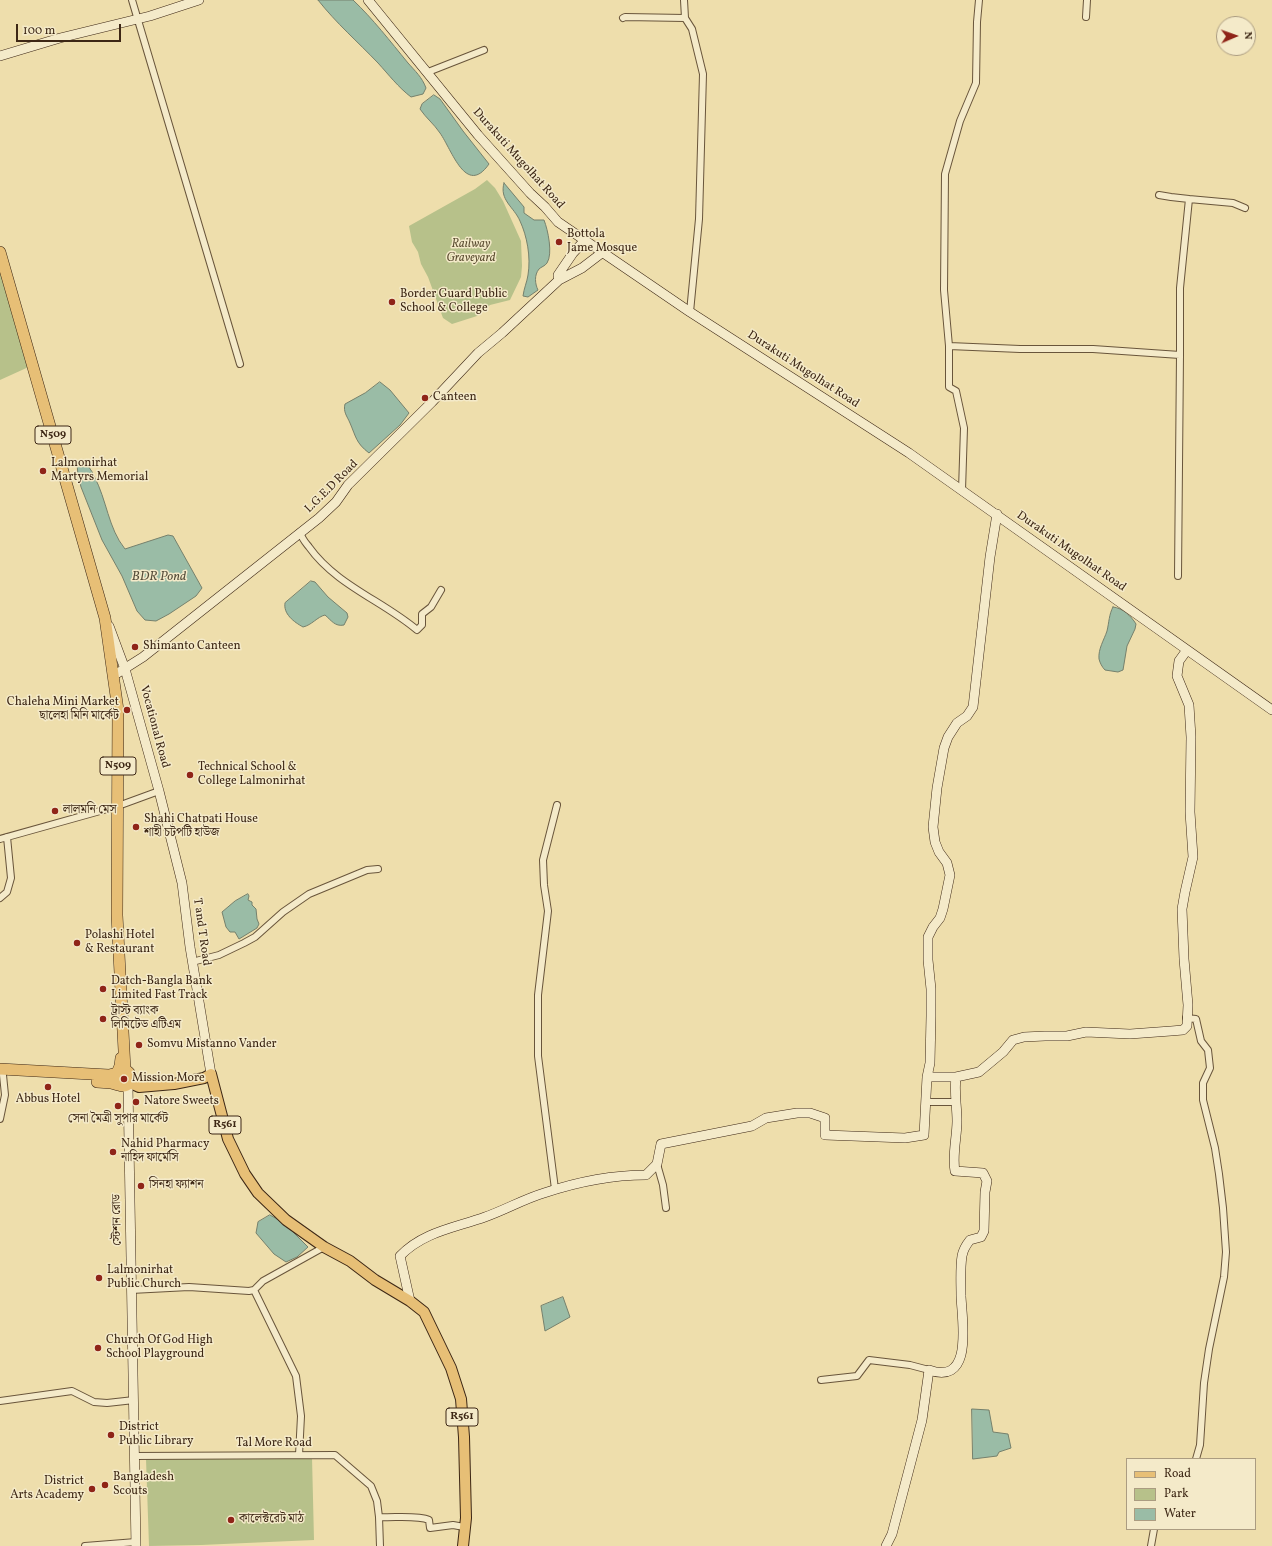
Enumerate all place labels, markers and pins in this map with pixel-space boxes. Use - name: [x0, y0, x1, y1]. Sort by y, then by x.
- place label: Bottola Jame Mosque: [567, 228, 637, 256]
- marker: Bottola Jame Mosque: [554, 237, 564, 247]
- place label: Border Guard Public School & College: [400, 288, 507, 316]
- marker: Border Guard Public School & College: [387, 297, 397, 307]
- place label: Canteen: [433, 391, 477, 405]
- marker: Canteen: [420, 393, 430, 403]
- place label: Lalmonirhat Martyrs Memorial: [51, 457, 148, 485]
- marker: Lalmonirhat Martyrs Memorial: [38, 466, 48, 476]
- place label: Shimanto Canteen: [143, 640, 241, 654]
- marker: Shimanto Canteen: [130, 642, 140, 652]
- place label: Chaleha Mini Market ছালেহা মিনি মার্কেট: [7, 696, 119, 724]
- marker: Chaleha Mini Market ছালেহা মিনি মার্কেট: [122, 705, 132, 715]
- place label: Technical School & College Lalmonirhat: [198, 761, 305, 789]
- marker: Technical School & College Lalmonirhat: [185, 770, 195, 780]
- place label: লালমনি মেস: [63, 804, 117, 818]
- marker: লালমনি মেস: [50, 806, 60, 816]
- place label: Shahi Chatpati House শাহী চটপটি হাউজ: [144, 813, 258, 841]
- marker: Shahi Chatpati House শাহী চটপটি হাউজ: [131, 822, 141, 832]
- place label: Polashi Hotel & Restaurant: [85, 929, 155, 957]
- marker: Polashi Hotel & Restaurant: [72, 938, 82, 948]
- place label: Datch-Bangla Bank Limited Fast Track: [111, 975, 212, 1003]
- marker: Datch-Bangla Bank Limited Fast Track: [98, 984, 108, 994]
- place label: ট্রাস্ট ব্যাংক লিমিটেড এটিএম: [111, 1005, 181, 1033]
- marker: ট্রাস্ট ব্যাংক লিমিটেড এটিএম: [98, 1014, 108, 1024]
- place label: Somvu Mistanno Vander: [147, 1038, 277, 1052]
- marker: Somvu Mistanno Vander: [134, 1040, 144, 1050]
- place label: Mission More: [132, 1072, 205, 1086]
- marker: Mission More: [119, 1074, 129, 1084]
- marker: Abbus Hotel: [43, 1082, 53, 1092]
- place label: Abbus Hotel: [16, 1093, 80, 1107]
- place label: Natore Sweets: [144, 1095, 219, 1109]
- marker: Natore Sweets: [131, 1097, 141, 1107]
- marker: সেনা মৈত্রী সুপার মার্কেট: [113, 1101, 123, 1111]
- place label: সেনা মৈত্রী সুপার মার্কেট: [68, 1113, 168, 1127]
- place label: Nahid Pharmacy নাহিদ ফার্মেসি: [121, 1138, 209, 1166]
- marker: Nahid Pharmacy নাহিদ ফার্মেসি: [108, 1147, 118, 1157]
- place label: সিনহা ফ্যাশন: [149, 1179, 204, 1193]
- marker: সিনহা ফ্যাশন: [136, 1181, 146, 1191]
- place label: Lalmonirhat Public Church: [107, 1264, 181, 1292]
- marker: Lalmonirhat Public Church: [94, 1273, 104, 1283]
- place label: Church Of God High School Playground: [106, 1334, 213, 1362]
- marker: Church Of God High School Playground: [93, 1343, 103, 1353]
- place label: District Public Library: [119, 1421, 194, 1449]
- marker: District Public Library: [106, 1430, 116, 1440]
- place label: Bangladesh Scouts: [113, 1471, 174, 1499]
- place label: District Arts Academy: [10, 1475, 84, 1503]
- marker: Bangladesh Scouts: [100, 1480, 110, 1490]
- marker: District Arts Academy: [87, 1484, 97, 1494]
- place label: কালেক্টরেট মাঠ: [239, 1513, 304, 1527]
- marker: কালেক্টরেট মাঠ: [226, 1515, 236, 1525]

